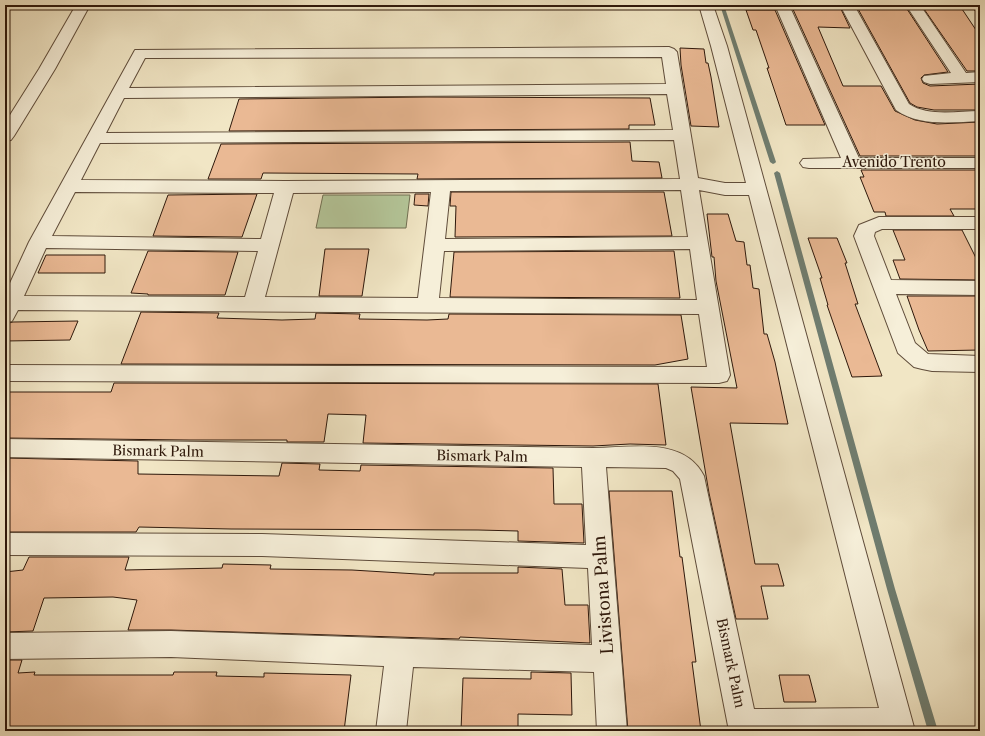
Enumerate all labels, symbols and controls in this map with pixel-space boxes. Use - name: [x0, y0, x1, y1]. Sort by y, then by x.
- street label: Avenido Trento: [841, 153, 946, 171]
- street label: Bismark Palm: [112, 441, 204, 461]
- street label: Bismark Palm: [436, 446, 528, 466]
- street label: Livistona Palm: [589, 535, 617, 655]
- street label: Bismark Palm: [713, 616, 749, 710]

